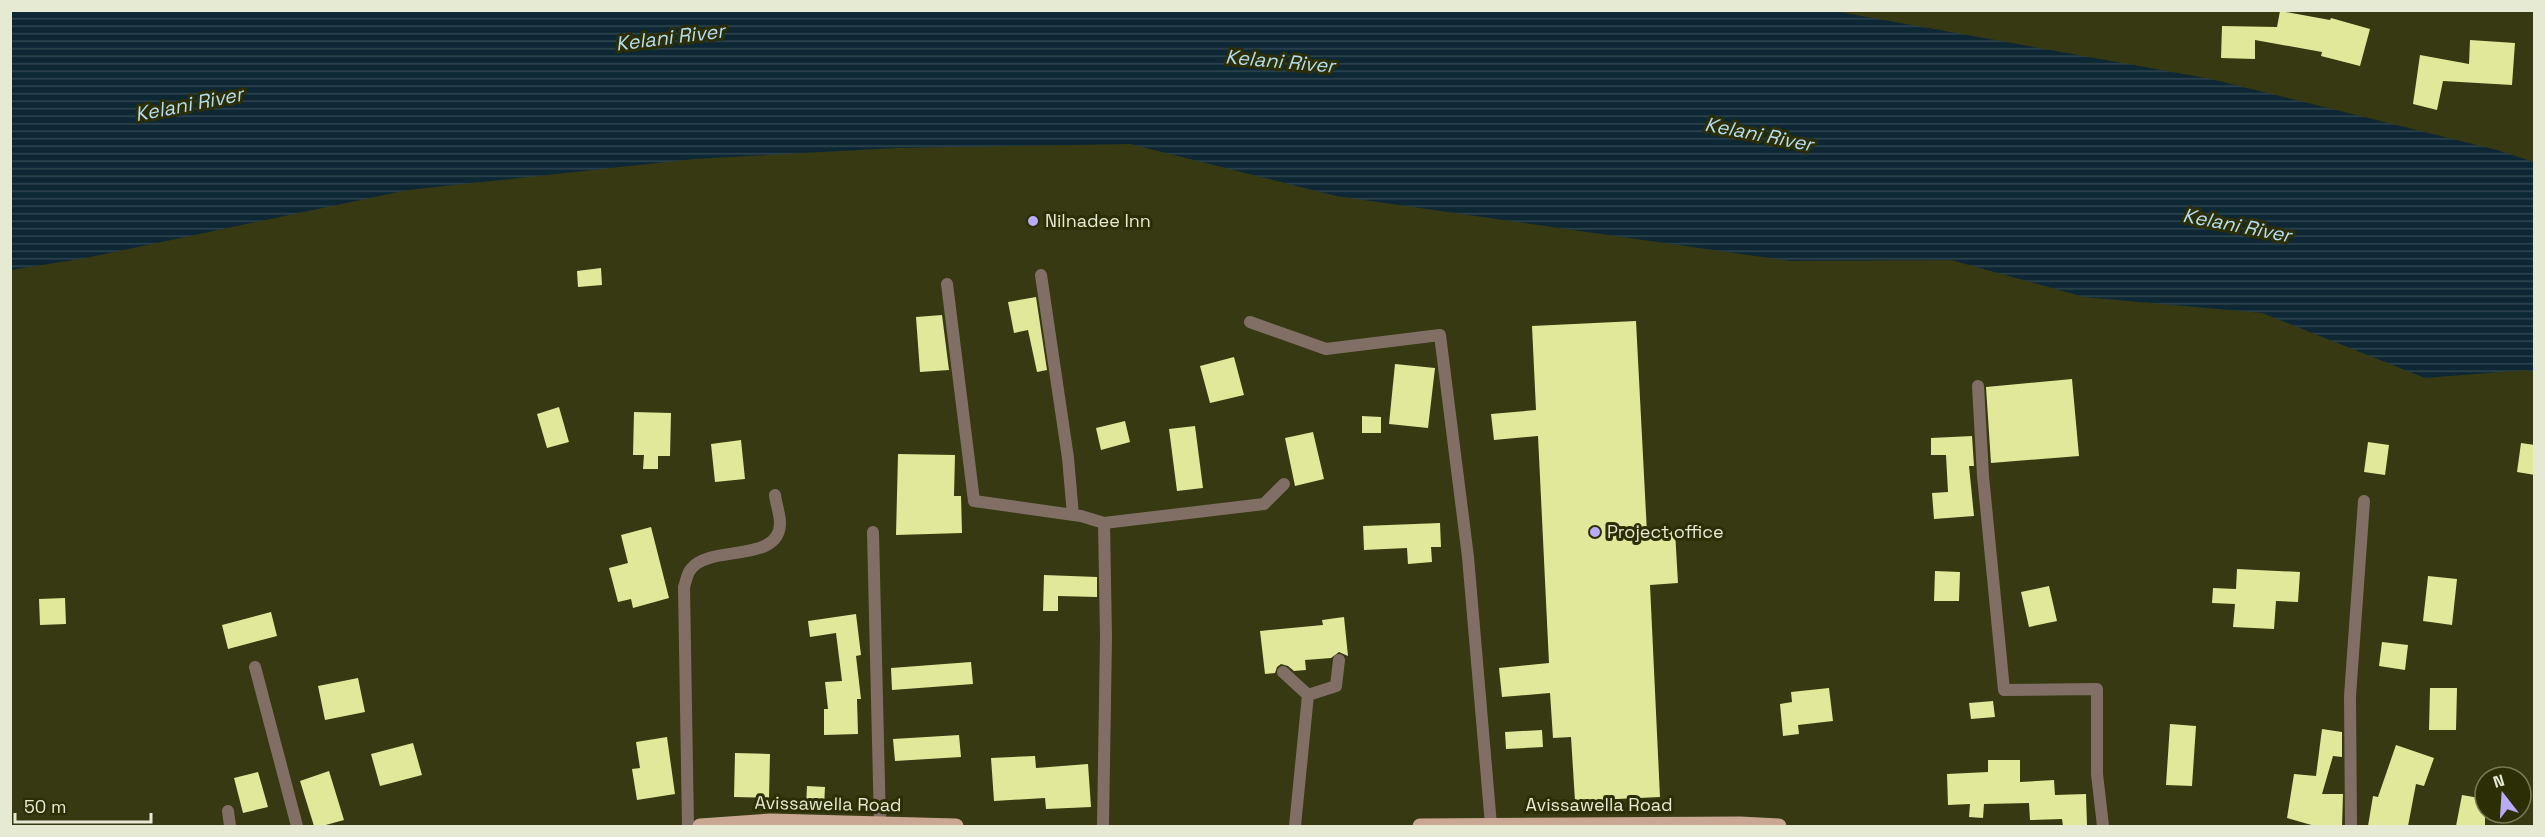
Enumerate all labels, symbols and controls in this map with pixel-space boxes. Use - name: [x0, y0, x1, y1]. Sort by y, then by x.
- water label: Kelani River: [614, 17, 728, 57]
- water label: Kelani River: [1224, 43, 1338, 79]
- water label: Kelani River: [133, 80, 248, 127]
- water label: Kelani River: [1703, 111, 1818, 158]
- water label: Kelani River: [2181, 202, 2296, 249]
- place label: Nilnadee Inn: [1045, 209, 1151, 232]
- marker: Nilnadee Inn: [1026, 214, 1040, 228]
- place label: Project office: [1607, 520, 1724, 543]
- marker: Project office: [1588, 525, 1602, 539]
- north arrow: [2473, 765, 2533, 825]
- text: N: [2491, 770, 2507, 793]
- scale bar: [15, 786, 152, 824]
- street label: Avissawella Road: [754, 791, 902, 816]
- street label: Avissawella Road: [1525, 793, 1673, 816]
- text: 50 m: [24, 795, 66, 818]

